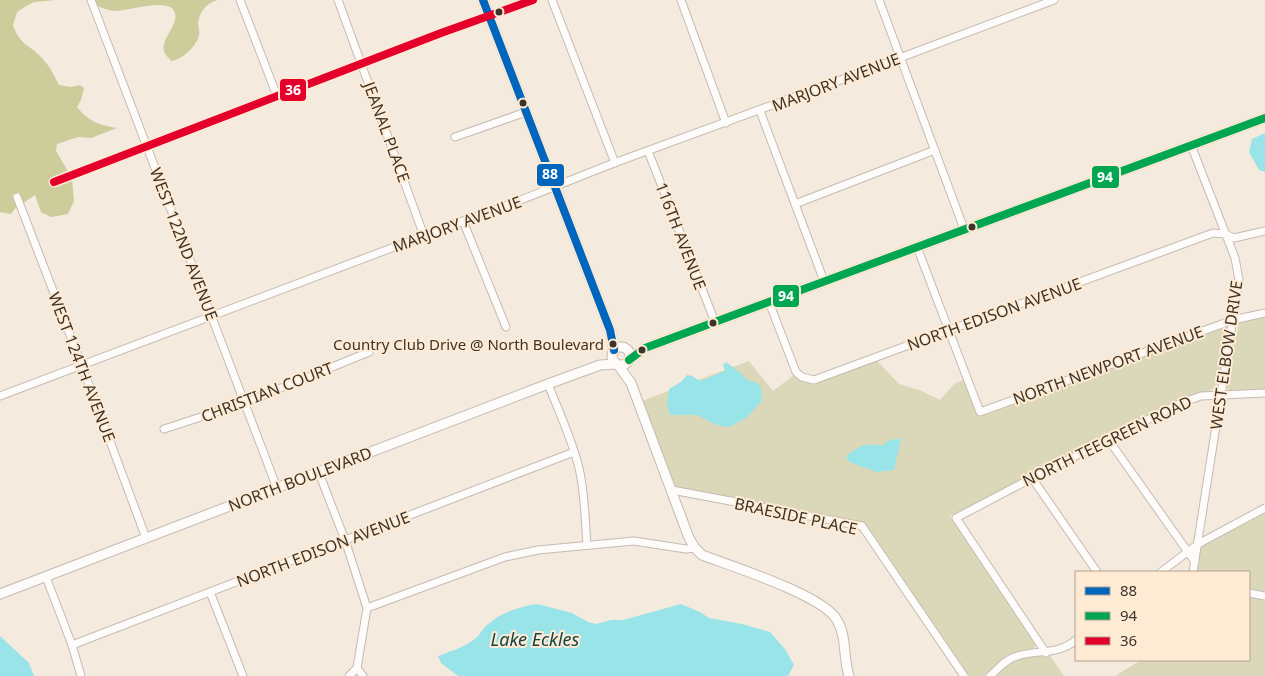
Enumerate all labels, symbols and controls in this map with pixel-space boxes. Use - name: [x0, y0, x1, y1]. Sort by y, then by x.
- unlabelled marker: [494, 7, 504, 17]
- street label: MARJORY AVENUE: [769, 47, 903, 117]
- street label: JEANAL PLACE: [358, 77, 415, 185]
- line badge: 36: [279, 78, 307, 102]
- text: 36: [285, 80, 301, 99]
- unlabelled marker: [518, 98, 528, 108]
- line badge: 88: [536, 163, 565, 187]
- street label: WEST 122ND AVENUE: [145, 164, 223, 324]
- text: 88: [542, 164, 558, 183]
- line badge: 94: [1091, 165, 1120, 189]
- text: 94: [1097, 167, 1113, 186]
- street label: 116TH AVENUE: [650, 179, 712, 293]
- street label: MARJORY AVENUE: [390, 190, 524, 258]
- unlabelled marker: [967, 222, 977, 232]
- street label: NORTH EDISON AVENUE: [904, 272, 1084, 356]
- street label: WEST ELBOW DRIVE: [1205, 279, 1247, 431]
- line badge: 94: [772, 284, 800, 308]
- text: 94: [778, 286, 794, 305]
- street label: WEST 124TH AVENUE: [43, 289, 121, 445]
- unlabelled marker: [708, 318, 718, 328]
- street label: NORTH NEWPORT AVENUE: [1010, 320, 1206, 410]
- place label: Country Club Drive @ North Boulevard: [333, 334, 604, 354]
- marker: Country Club Drive @ North Boulevard: [608, 339, 618, 349]
- unlabelled marker: [637, 345, 647, 355]
- street label: CHRISTIAN COURT: [198, 357, 336, 427]
- street label: NORTH TEEGREEN ROAD: [1019, 390, 1195, 492]
- street label: NORTH BOULEVARD: [225, 441, 375, 517]
- street label: BRAESIDE PLACE: [732, 492, 860, 540]
- street label: NORTH EDISON AVENUE: [233, 506, 413, 592]
- legend: [1075, 571, 1250, 661]
- text: 88: [1120, 580, 1137, 600]
- text: 94: [1120, 605, 1138, 625]
- water label: Lake Eckles: [491, 627, 580, 651]
- text: 36: [1120, 630, 1137, 650]

